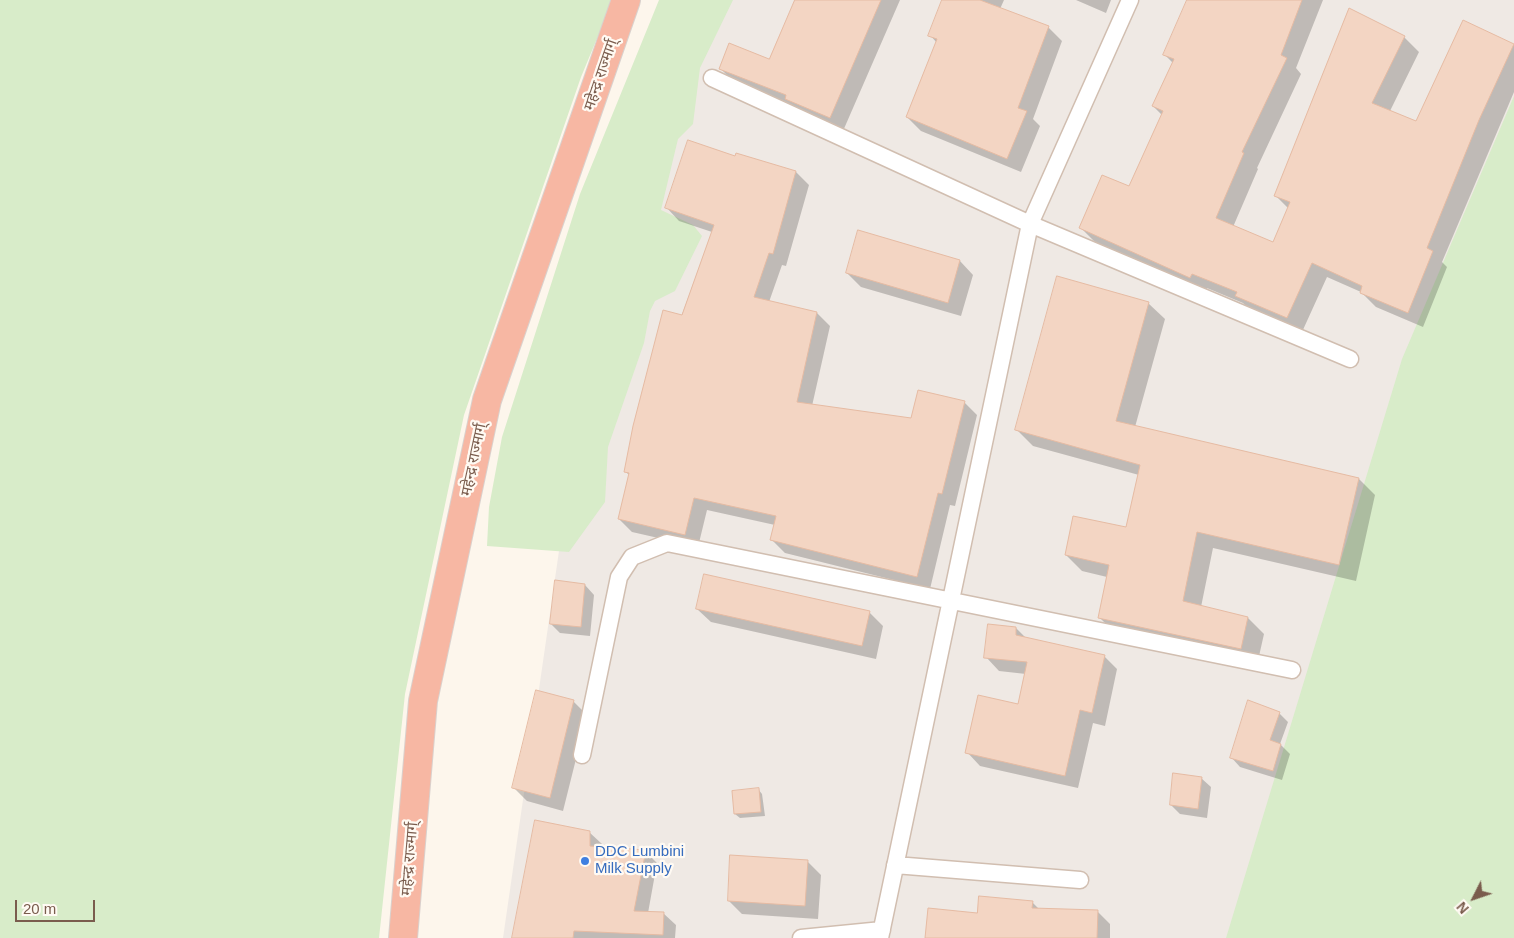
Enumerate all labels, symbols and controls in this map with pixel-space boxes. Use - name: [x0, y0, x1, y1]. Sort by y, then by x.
- street label: महेन्द्र राज्मार्ग्: [581, 37, 621, 113]
- street label: महेन्द्र राज्मार्ग्: [458, 422, 490, 498]
- street label: महेन्द्र राज्मार्ग्: [398, 822, 422, 896]
- place label: DDC Lumbini Milk Supply: [595, 843, 684, 878]
- marker: DDC Lumbini Milk Supply: [579, 855, 591, 867]
- north arrow: [1449, 873, 1499, 923]
- scale bar: [18, 890, 98, 922]
- text: N: [1453, 899, 1472, 917]
- text: 20 m: [23, 900, 56, 917]

